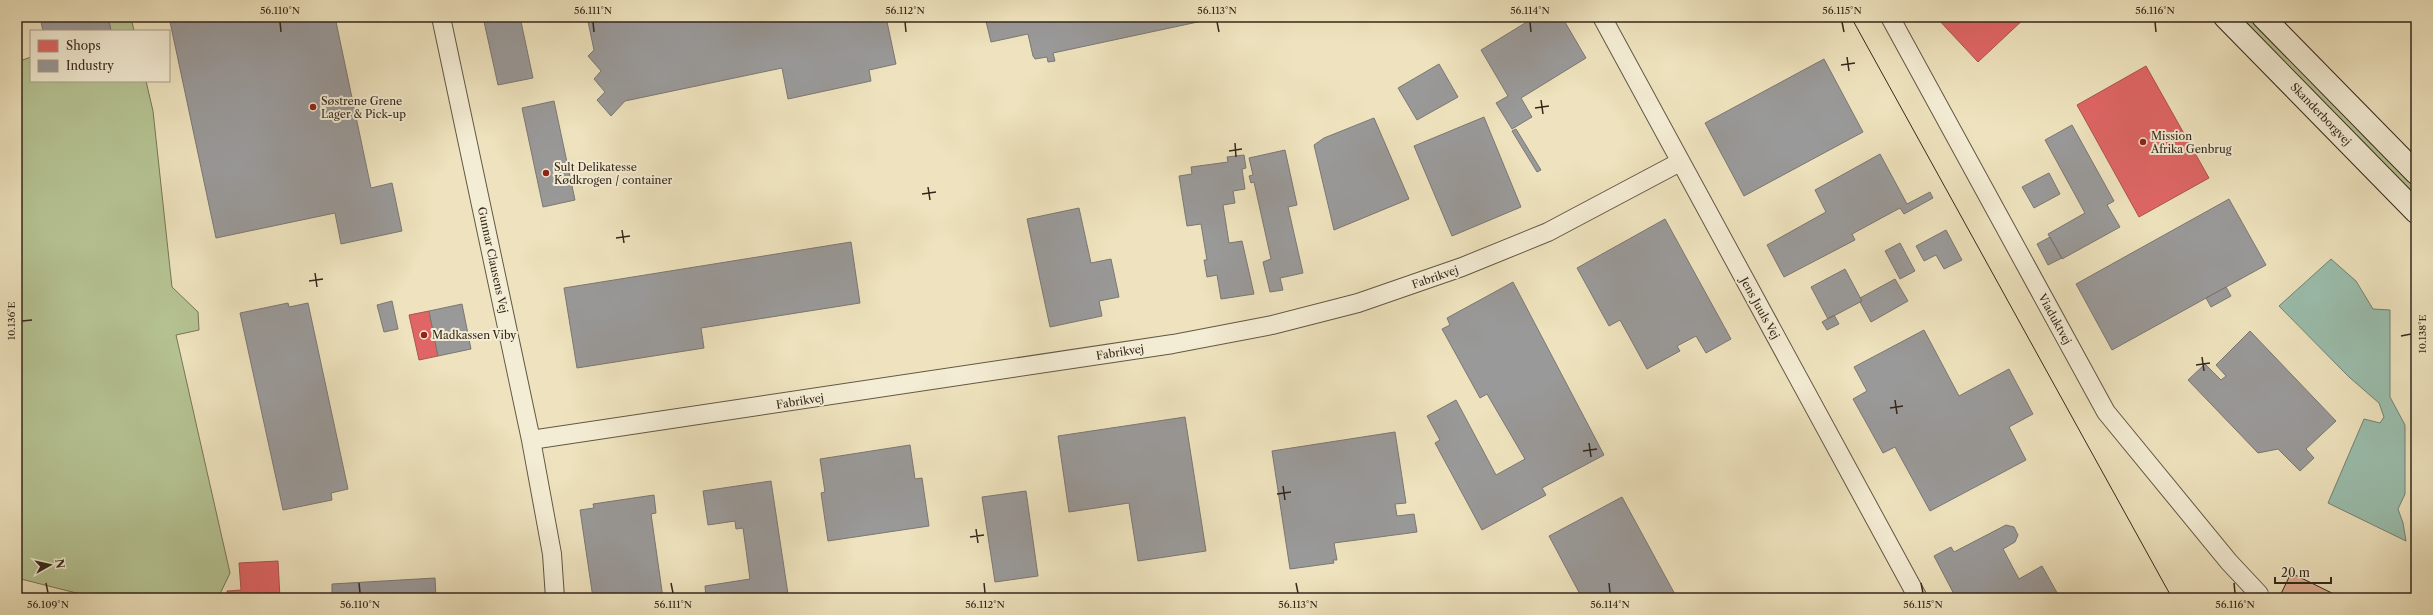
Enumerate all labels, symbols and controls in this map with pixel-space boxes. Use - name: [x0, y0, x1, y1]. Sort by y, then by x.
- text: 56.110°N: [260, 4, 300, 17]
- text: 56.111°N: [574, 4, 612, 17]
- text: 56.112°N: [885, 4, 925, 17]
- text: 56.113°N: [1197, 4, 1237, 17]
- text: 56.114°N: [1510, 4, 1550, 17]
- text: 56.115°N: [1822, 4, 1862, 17]
- text: 56.116°N: [2135, 4, 2175, 17]
- legend: [30, 30, 170, 82]
- text: Shops: [66, 38, 101, 53]
- text: Industry: [66, 58, 114, 73]
- street label: Skanderborgvej: [2288, 80, 2354, 148]
- place label: Søstrene Grene Lager & Pick-up: [321, 94, 406, 121]
- marker: Søstrene Grene Lager & Pick-up: [308, 102, 318, 112]
- place label: Mission Afrika Genbrug: [2150, 129, 2232, 156]
- marker: Mission Afrika Genbrug: [2138, 137, 2148, 147]
- place label: Sult Delikatesse Kødkrogen / container: [554, 160, 673, 187]
- marker: Sult Delikatesse Kødkrogen / container: [541, 168, 551, 178]
- street label: Gunnar Clausens Vej: [475, 206, 511, 314]
- street label: Fabrikvej: [1410, 263, 1460, 291]
- street label: Jens Juuls Vej: [1736, 273, 1783, 341]
- street label: Viaduktvej: [2035, 290, 2075, 347]
- text: 10.136°E: [5, 302, 18, 340]
- text: 10.138°E: [2416, 314, 2429, 353]
- place label: Madkassen Viby: [432, 328, 517, 342]
- marker: Madkassen Viby: [419, 330, 429, 340]
- street label: Fabrikvej: [1095, 341, 1145, 363]
- street label: Fabrikvej: [775, 390, 825, 412]
- north arrow: [30, 545, 70, 585]
- text: N: [52, 558, 68, 570]
- scale bar: [2275, 559, 2331, 585]
- text: 20 m: [2281, 565, 2310, 580]
- text: 56.109°N: [27, 598, 69, 611]
- text: 56.110°N: [340, 598, 380, 611]
- text: 56.111°N: [654, 598, 692, 611]
- text: 56.112°N: [965, 598, 1005, 611]
- text: 56.113°N: [1278, 598, 1318, 611]
- text: 56.114°N: [1590, 598, 1630, 611]
- text: 56.115°N: [1903, 598, 1943, 611]
- text: 56.116°N: [2215, 598, 2255, 611]

